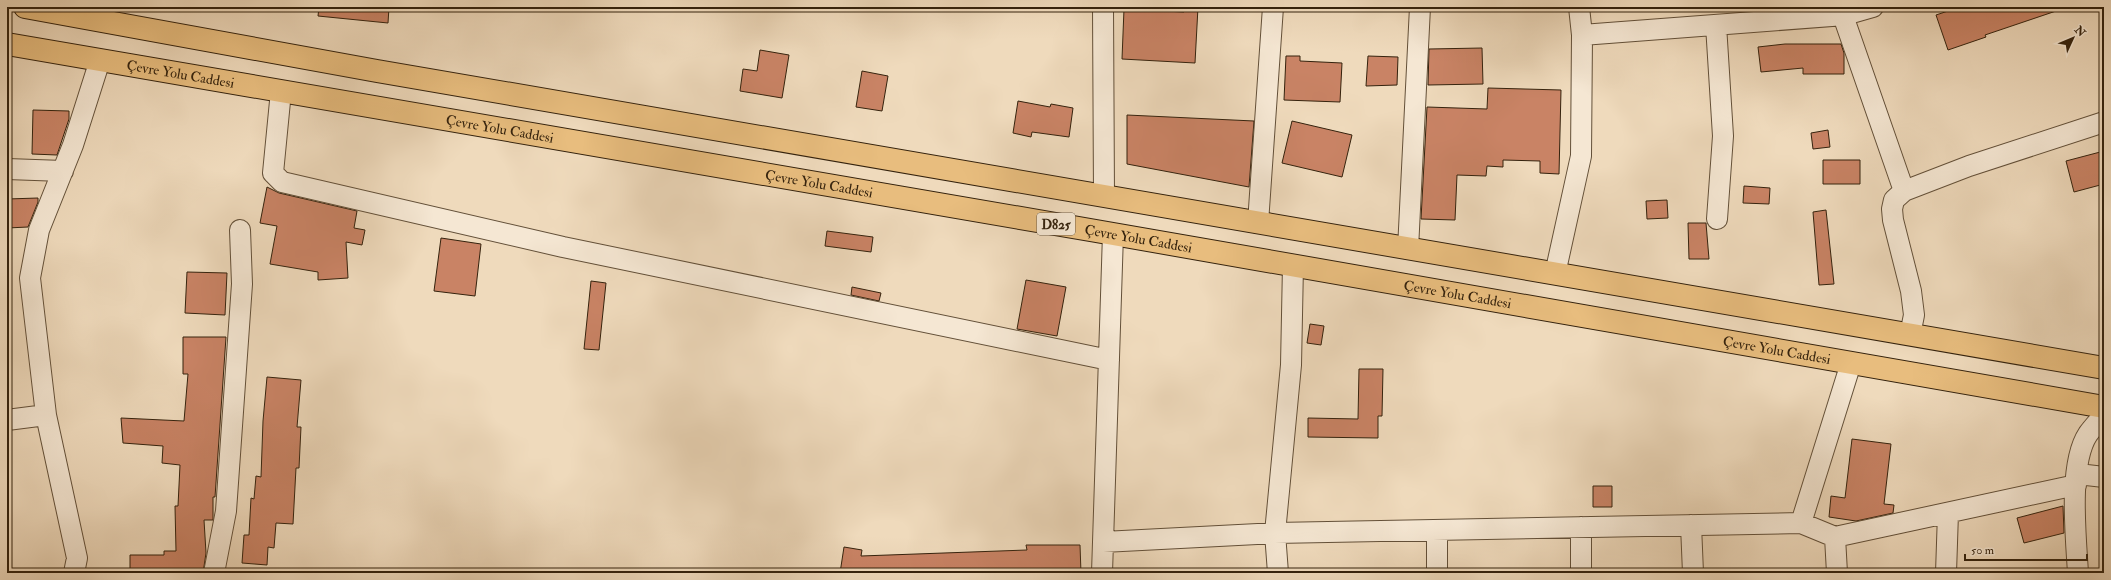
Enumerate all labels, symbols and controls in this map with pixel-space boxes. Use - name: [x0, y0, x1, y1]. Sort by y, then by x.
- north arrow: [2053, 18, 2093, 58]
- text: N: [2071, 23, 2089, 40]
- street label: Çevre Yolu Caddesi: [125, 57, 236, 92]
- street label: Çevre Yolu Caddesi: [445, 112, 555, 147]
- street label: Çevre Yolu Caddesi: [764, 166, 874, 202]
- road number: D825: [1037, 213, 1075, 235]
- street label: Çevre Yolu Caddesi: [1083, 221, 1194, 257]
- street label: Çevre Yolu Caddesi: [1402, 277, 1513, 312]
- street label: Çevre Yolu Caddesi: [1722, 333, 1832, 368]
- scale bar: [1965, 536, 2087, 562]
- text: 50 m: [1971, 543, 1995, 558]

